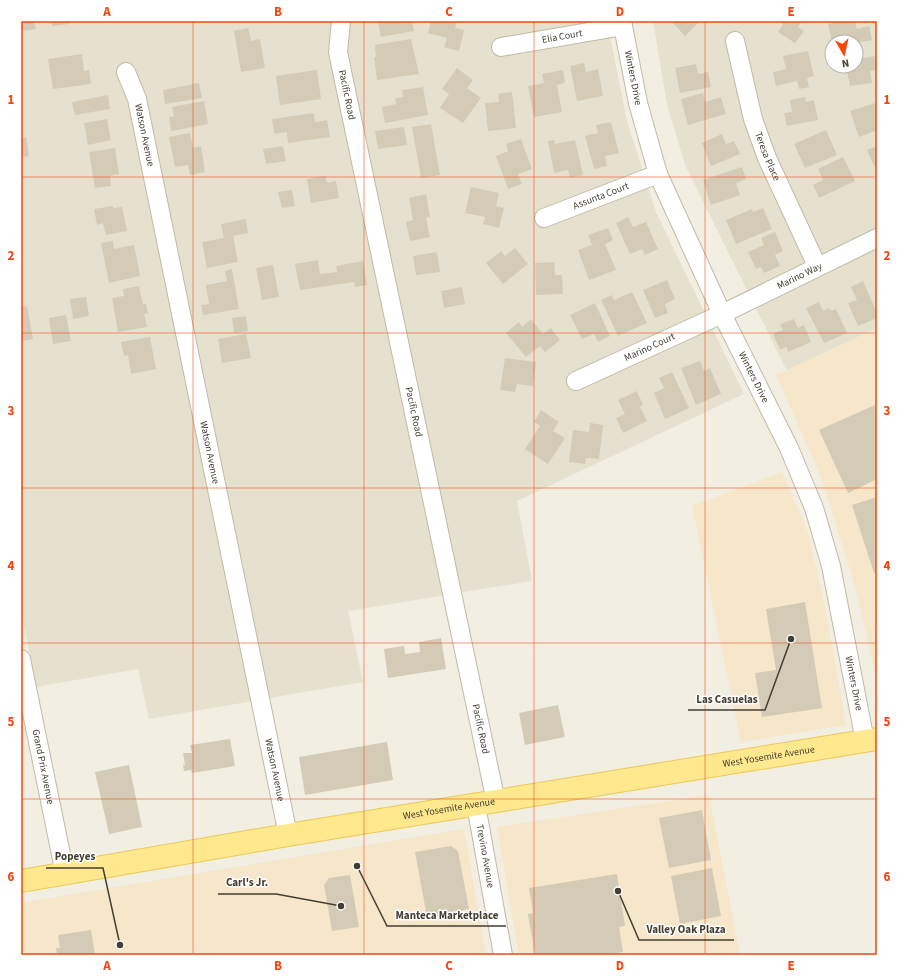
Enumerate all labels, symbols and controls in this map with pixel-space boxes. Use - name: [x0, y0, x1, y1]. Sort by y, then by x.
- text: A: [102, 3, 111, 21]
- text: B: [274, 3, 282, 21]
- text: C: [445, 3, 453, 21]
- text: D: [616, 3, 624, 21]
- text: E: [787, 3, 795, 21]
- street label: Elia Court: [541, 26, 584, 47]
- north arrow: [824, 34, 864, 74]
- street label: Winters Drive: [621, 49, 645, 106]
- text: N: [841, 55, 850, 71]
- street label: Pacific Road: [335, 69, 359, 121]
- text: 1: [8, 91, 15, 109]
- text: 1: [884, 91, 891, 109]
- street label: Watson Avenue: [131, 102, 158, 168]
- street label: Teresa Place: [751, 130, 784, 183]
- street label: Assunta Court: [571, 179, 631, 213]
- text: 2: [8, 247, 15, 265]
- text: 2: [884, 247, 891, 265]
- street label: Marino Way: [775, 259, 825, 293]
- street label: Marino Court: [622, 329, 678, 365]
- street label: Winters Drive: [735, 349, 772, 405]
- street label: Pacific Road: [402, 386, 426, 438]
- text: 3: [8, 402, 15, 420]
- text: 3: [884, 402, 891, 420]
- street label: Watson Avenue: [196, 420, 223, 485]
- text: 4: [8, 557, 15, 575]
- text: 4: [884, 557, 891, 575]
- street label: Winters Drive: [842, 655, 866, 712]
- callout: Las Casuelas: [688, 687, 765, 710]
- text: Las Casuelas: [696, 692, 758, 707]
- street label: Pacific Road: [469, 703, 493, 755]
- text: 5: [8, 713, 15, 731]
- text: 5: [884, 713, 891, 731]
- street label: Grand Prix Avenue: [29, 728, 58, 806]
- street label: Watson Avenue: [261, 737, 288, 803]
- street label: West Yosemite Avenue: [722, 742, 816, 771]
- street label: West Yosemite Avenue: [402, 794, 496, 823]
- street label: Trevino Avenue: [473, 823, 498, 889]
- callout: Popeyes: [46, 845, 103, 868]
- text: Popeyes: [55, 849, 95, 864]
- text: 6: [8, 868, 15, 886]
- text: 6: [884, 868, 891, 886]
- callout: Carl's Jr.: [218, 871, 276, 894]
- text: Carl's Jr.: [226, 875, 268, 890]
- callout: Manteca Marketplace: [387, 903, 506, 926]
- text: Manteca Marketplace: [395, 908, 499, 923]
- callout: Valley Oak Plaza: [639, 917, 734, 940]
- text: Valley Oak Plaza: [645, 922, 726, 937]
- text: A: [102, 957, 111, 975]
- text: B: [274, 957, 282, 975]
- text: C: [445, 957, 453, 975]
- text: D: [616, 957, 624, 975]
- text: E: [787, 957, 795, 975]

